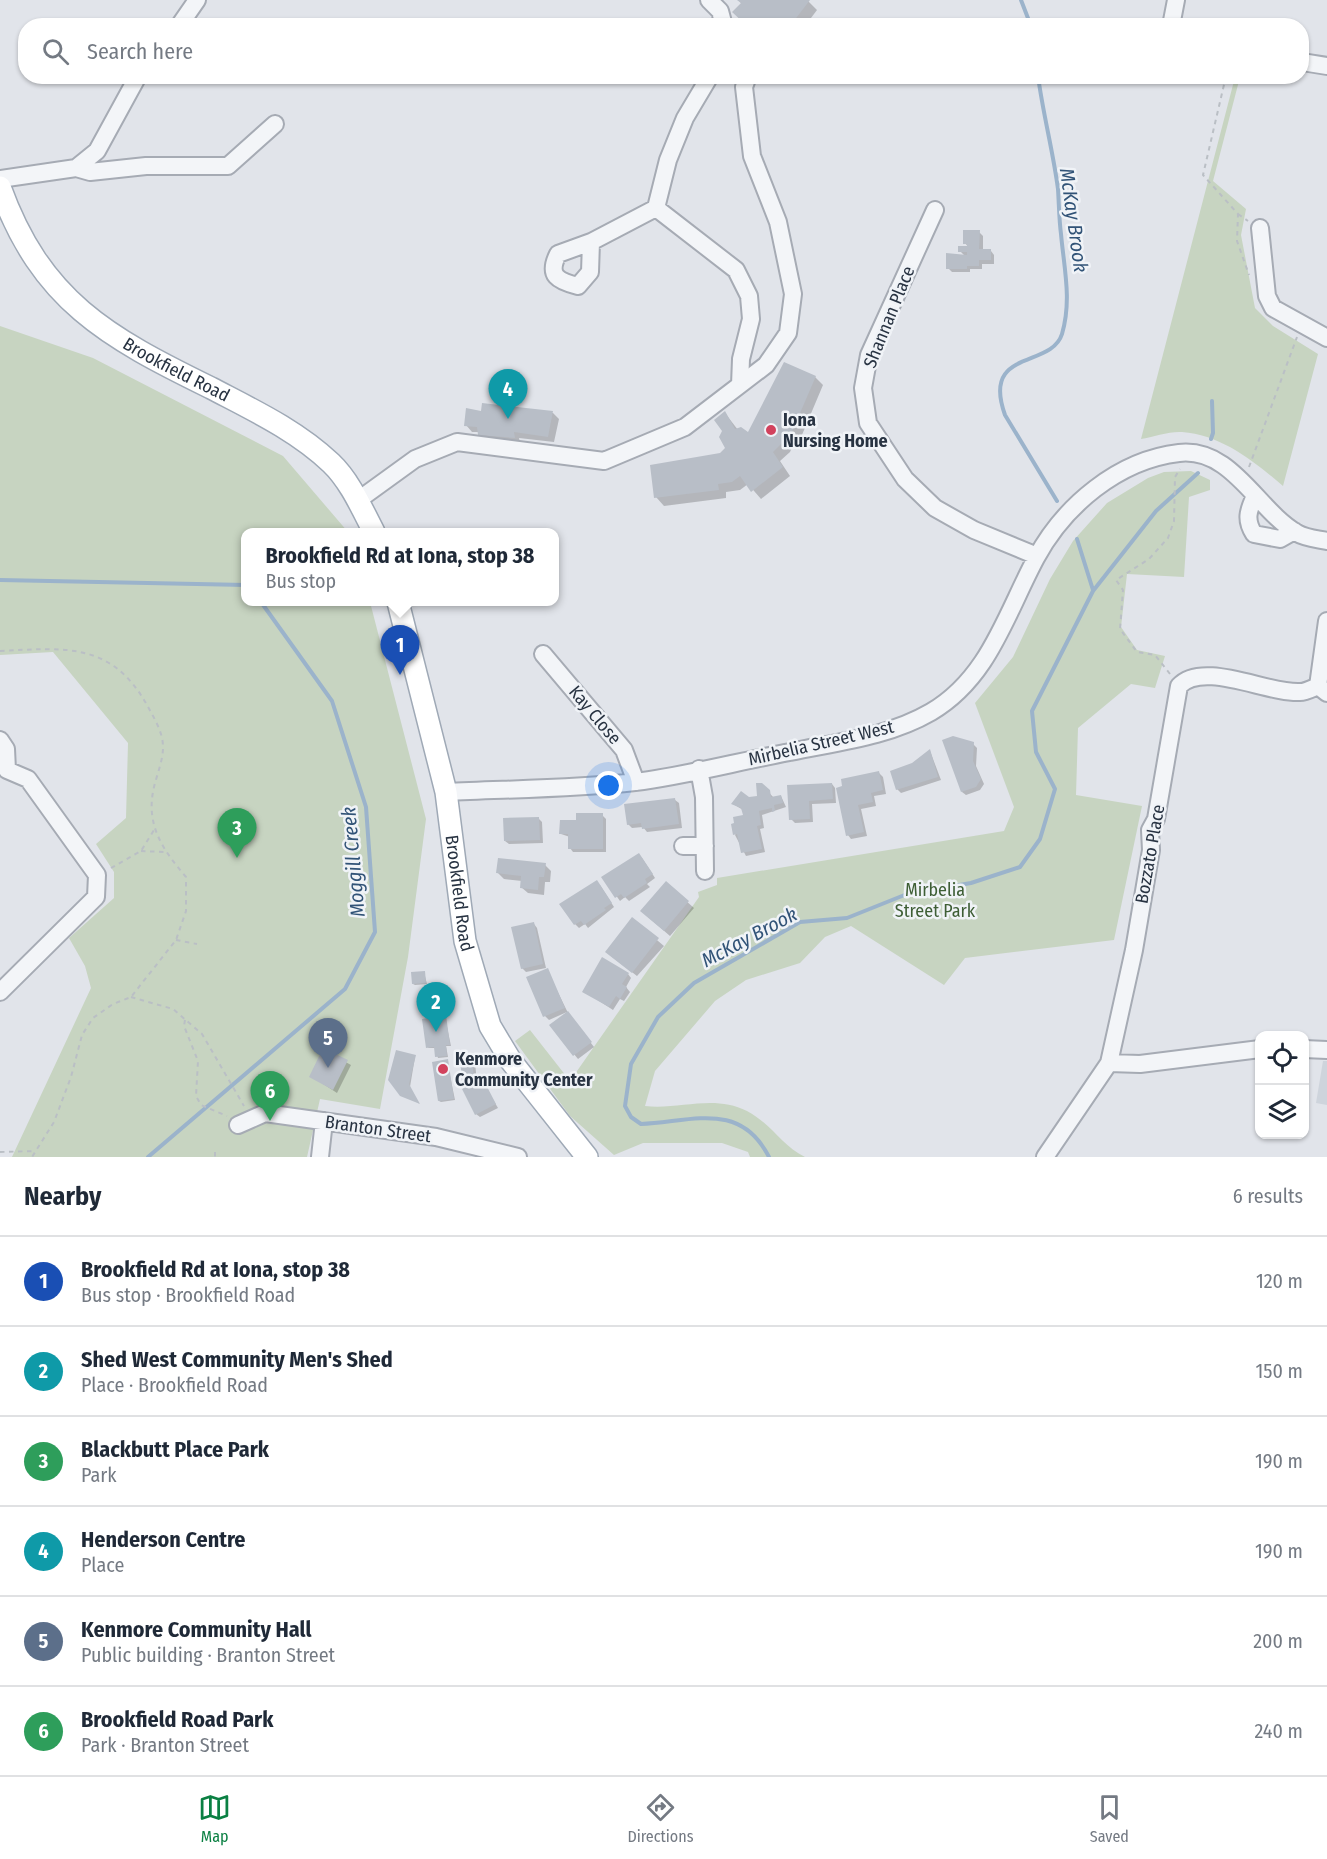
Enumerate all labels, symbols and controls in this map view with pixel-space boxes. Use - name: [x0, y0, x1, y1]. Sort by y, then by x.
- search box: [18, 18, 1309, 84]
- icon: search: [39, 35, 72, 68]
- text: Search here: [87, 38, 193, 65]
- water label: McKay Brook: [1055, 166, 1093, 274]
- street label: Shannan Place: [859, 263, 919, 371]
- street label: Brookfield Road: [119, 333, 233, 407]
- pin: 4: [488, 370, 528, 419]
- place label: Iona Nursing Home: [783, 409, 888, 452]
- marker: Iona Nursing Home: [764, 423, 778, 437]
- popup: [241, 528, 559, 606]
- text: Brookfield Rd at Iona, stop 38: [266, 542, 534, 569]
- text: Bus stop: [266, 569, 336, 593]
- pin: 1: [380, 626, 420, 675]
- street label: Kay Close: [564, 681, 626, 749]
- street label: Mirbelia Street West: [746, 716, 896, 770]
- your location: [594, 771, 623, 800]
- street label: Bozzato Place: [1130, 803, 1170, 905]
- water label: Moggill Creek: [336, 806, 370, 918]
- pin: 3: [218, 808, 256, 858]
- street label: Brookfield Road: [441, 834, 478, 954]
- park label: Mirbelia Street Park: [895, 879, 976, 922]
- water label: McKay Brook: [697, 902, 801, 972]
- pin: 2: [416, 982, 456, 1032]
- pin: 5: [308, 1018, 348, 1068]
- map controls: [1255, 1031, 1309, 1139]
- button: locate: [1255, 1031, 1309, 1085]
- place label: Kenmore Community Center: [455, 1048, 593, 1091]
- marker: Kenmore Community Center: [436, 1062, 450, 1076]
- pin: 6: [250, 1072, 290, 1121]
- button: layers: [1255, 1085, 1309, 1139]
- street label: Branton Street: [324, 1111, 433, 1147]
- text: Nearby: [24, 1181, 101, 1212]
- text: 6 results: [1233, 1184, 1303, 1208]
- text: Brookfield Rd at Iona, stop 38: [81, 1256, 350, 1283]
- text: 1: [39, 1269, 48, 1293]
- text: 120 m: [1256, 1269, 1303, 1293]
- text: Bus stop · Brookfield Road: [81, 1283, 295, 1307]
- text: Shed West Community Men's Shed: [81, 1346, 393, 1373]
- text: 2: [39, 1359, 48, 1383]
- text: 150 m: [1256, 1359, 1303, 1383]
- text: Place · Brookfield Road: [81, 1373, 268, 1397]
- text: Blackbutt Place Park: [81, 1436, 269, 1463]
- text: 3: [39, 1449, 48, 1473]
- text: 190 m: [1255, 1449, 1303, 1473]
- text: Park: [81, 1463, 117, 1487]
- text: Henderson Centre: [81, 1526, 246, 1553]
- text: 4: [38, 1539, 49, 1563]
- text: 190 m: [1255, 1539, 1303, 1563]
- text: Place: [81, 1553, 124, 1577]
- text: Kenmore Community Hall: [81, 1616, 312, 1643]
- text: 5: [39, 1629, 48, 1653]
- text: 200 m: [1253, 1629, 1303, 1653]
- text: Public building · Branton Street: [81, 1643, 335, 1667]
- text: Brookfield Road Park: [81, 1706, 273, 1733]
- text: 6: [38, 1719, 49, 1743]
- text: 240 m: [1254, 1719, 1303, 1743]
- text: Park · Branton Street: [81, 1733, 249, 1757]
- tab: Map: [198, 1791, 231, 1846]
- tab: Directions: [627, 1791, 694, 1846]
- tab: Saved: [1090, 1791, 1129, 1846]

